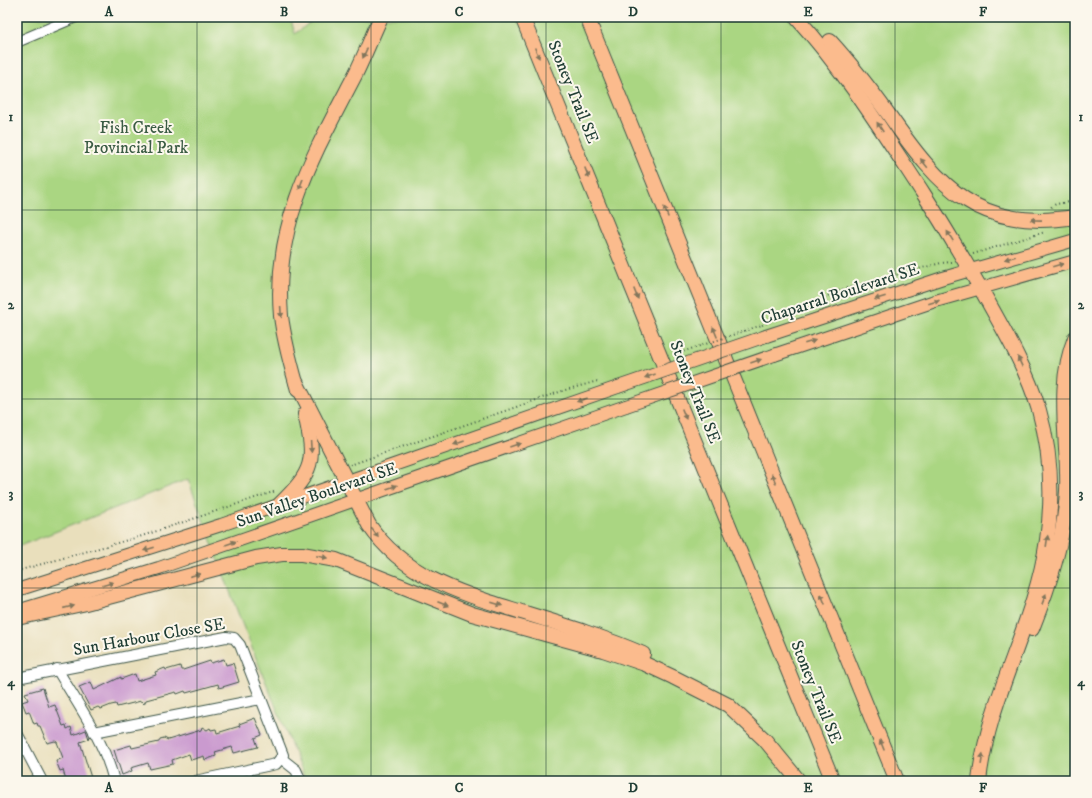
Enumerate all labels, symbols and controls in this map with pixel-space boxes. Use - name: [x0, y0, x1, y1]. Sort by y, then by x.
- text: A: [104, 4, 114, 20]
- text: B: [280, 4, 288, 20]
- text: C: [455, 4, 464, 20]
- text: D: [628, 4, 638, 20]
- text: E: [803, 4, 813, 20]
- text: F: [979, 4, 988, 20]
- street label: Stoney Trail SE: [542, 37, 604, 147]
- one-way arrow: [362, 47, 368, 58]
- one-way arrow: [535, 47, 541, 59]
- text: 1: [9, 109, 14, 125]
- text: 1: [1079, 109, 1084, 125]
- park label: Fish Creek Provincial Park: [84, 117, 189, 159]
- one-way arrow: [876, 122, 884, 132]
- one-way arrow: [920, 158, 929, 169]
- one-way arrow: [584, 168, 590, 180]
- one-way arrow: [298, 179, 304, 191]
- one-way arrow: [663, 205, 669, 217]
- one-way arrow: [1029, 217, 1042, 223]
- one-way arrow: [947, 230, 954, 242]
- one-way arrow: [1004, 255, 1016, 261]
- street label: Chaparral Boulevard SE: [758, 258, 922, 330]
- one-way arrow: [1052, 262, 1064, 268]
- one-way arrow: [633, 288, 639, 300]
- one-way arrow: [873, 295, 885, 301]
- text: 2: [8, 297, 15, 313]
- text: 2: [1078, 297, 1085, 313]
- one-way arrow: [928, 299, 940, 305]
- one-way arrow: [278, 306, 285, 318]
- one-way arrow: [712, 327, 718, 338]
- street label: Stoney Trail SE: [664, 337, 726, 447]
- one-way arrow: [805, 339, 817, 345]
- one-way arrow: [1017, 357, 1023, 368]
- one-way arrow: [750, 358, 762, 364]
- one-way arrow: [644, 373, 656, 379]
- one-way arrow: [575, 397, 587, 403]
- one-way arrow: [682, 409, 688, 421]
- one-way arrow: [452, 440, 464, 446]
- one-way arrow: [308, 441, 315, 453]
- one-way arrow: [510, 441, 522, 447]
- street label: Sun Valley Boulevard SE: [234, 457, 400, 533]
- one-way arrow: [771, 472, 777, 484]
- one-way arrow: [387, 484, 399, 490]
- text: 3: [9, 486, 14, 502]
- text: 3: [1079, 486, 1084, 502]
- one-way arrow: [371, 528, 379, 539]
- one-way arrow: [1044, 535, 1050, 547]
- one-way arrow: [226, 540, 238, 546]
- one-way arrow: [143, 546, 155, 552]
- one-way arrow: [316, 554, 328, 560]
- one-way arrow: [188, 571, 201, 577]
- one-way arrow: [102, 581, 114, 587]
- one-way arrow: [1042, 592, 1048, 604]
- one-way arrow: [820, 593, 826, 605]
- one-way arrow: [438, 601, 450, 607]
- one-way arrow: [491, 601, 503, 607]
- one-way arrow: [63, 604, 75, 610]
- street label: Sun Harbour Close SE: [71, 613, 227, 661]
- street label: Stoney Trail SE: [785, 637, 847, 747]
- text: 4: [6, 674, 15, 691]
- text: 4: [1076, 674, 1085, 691]
- one-way arrow: [879, 739, 885, 750]
- one-way arrow: [979, 753, 985, 766]
- text: A: [104, 780, 114, 796]
- text: B: [280, 780, 288, 796]
- text: C: [455, 780, 464, 796]
- text: D: [628, 780, 638, 796]
- text: E: [803, 780, 813, 796]
- text: F: [979, 780, 988, 796]

